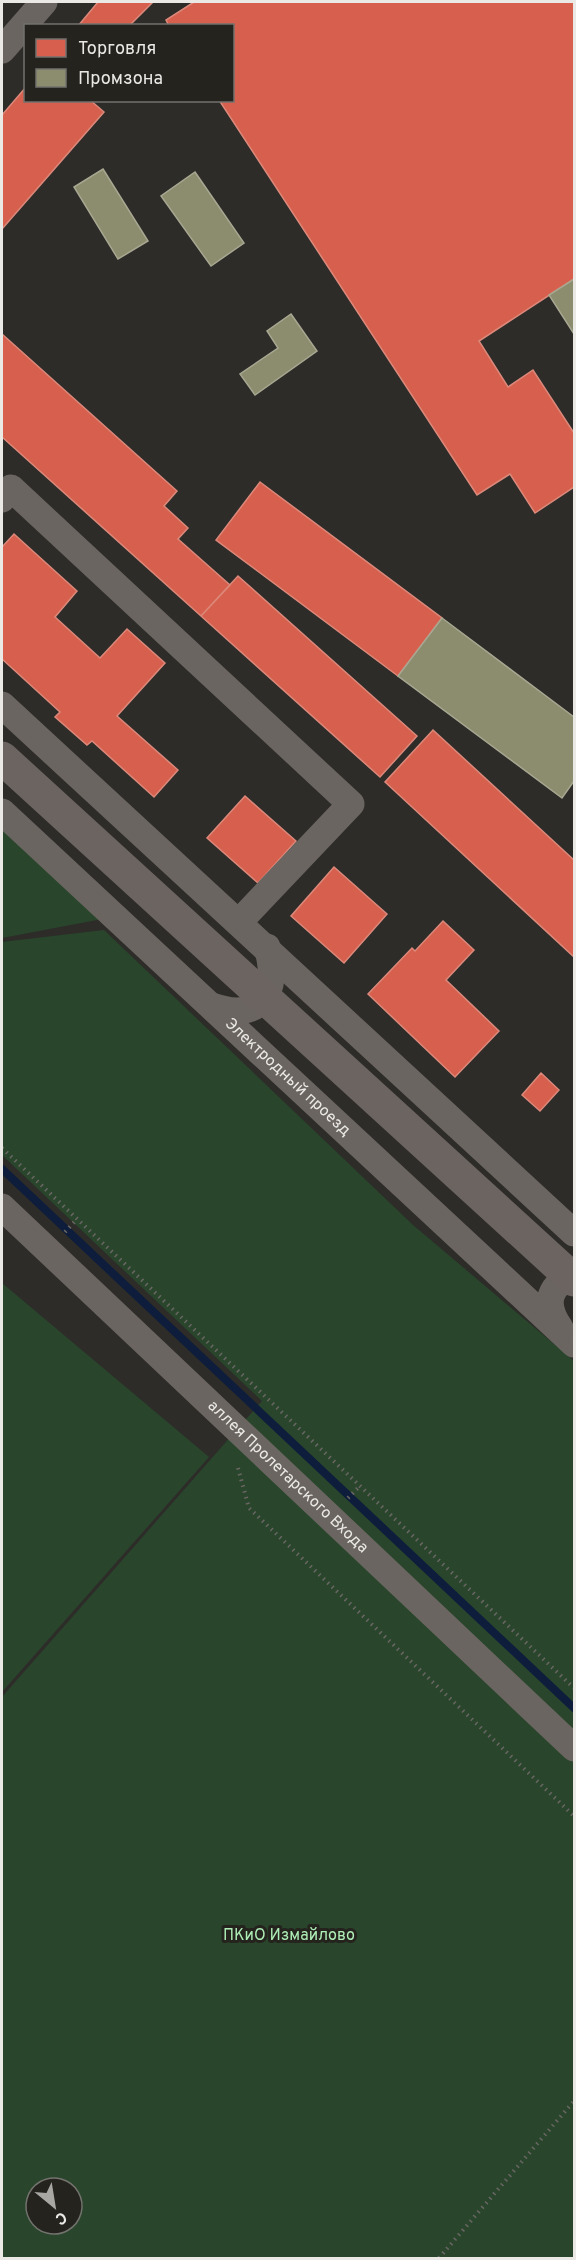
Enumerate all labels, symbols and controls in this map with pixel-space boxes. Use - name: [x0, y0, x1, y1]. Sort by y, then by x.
- legend: [24, 24, 234, 102]
- text: Торговля: [78, 38, 156, 61]
- text: Промзона: [78, 68, 163, 91]
- street label: Электродный проезд: [221, 1014, 355, 1141]
- street label: аллея Пролетарского Входа: [203, 1396, 372, 1558]
- park label: ПКиО Измайлово: [223, 1926, 355, 1946]
- north arrow: [24, 2176, 84, 2236]
- text: С: [51, 2206, 70, 2228]

